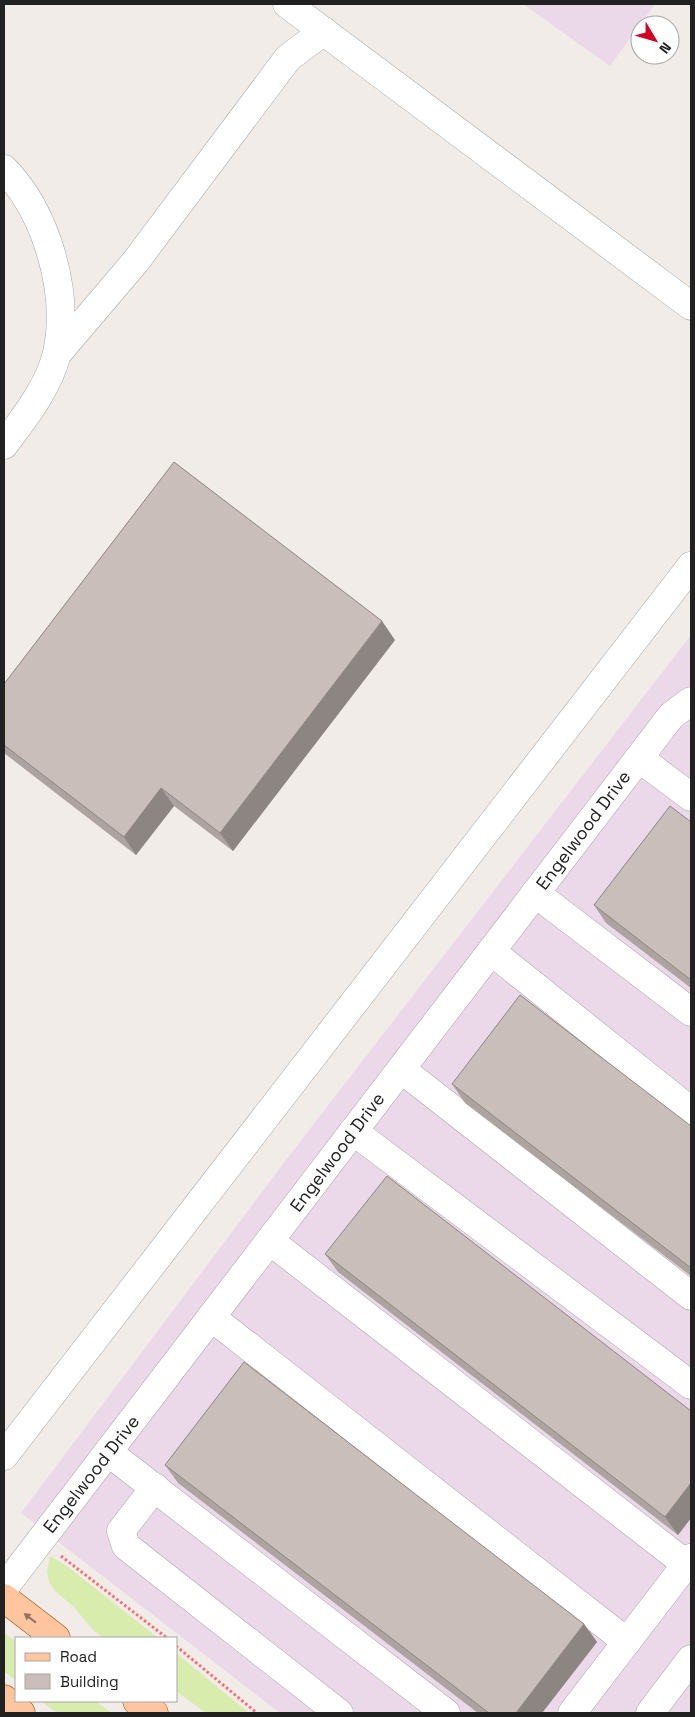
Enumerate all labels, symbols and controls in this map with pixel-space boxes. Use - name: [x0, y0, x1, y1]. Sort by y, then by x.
- north arrow: [630, 15, 680, 65]
- text: N: [655, 39, 675, 57]
- street label: Engelwood Drive: [531, 766, 635, 894]
- street label: Engelwood Drive: [285, 1088, 389, 1216]
- street label: Engelwood Drive: [38, 1410, 144, 1538]
- one-way arrow: [23, 1613, 37, 1623]
- legend: [15, 1637, 178, 1702]
- text: Road: [60, 1647, 97, 1666]
- text: Building: [60, 1672, 119, 1691]

